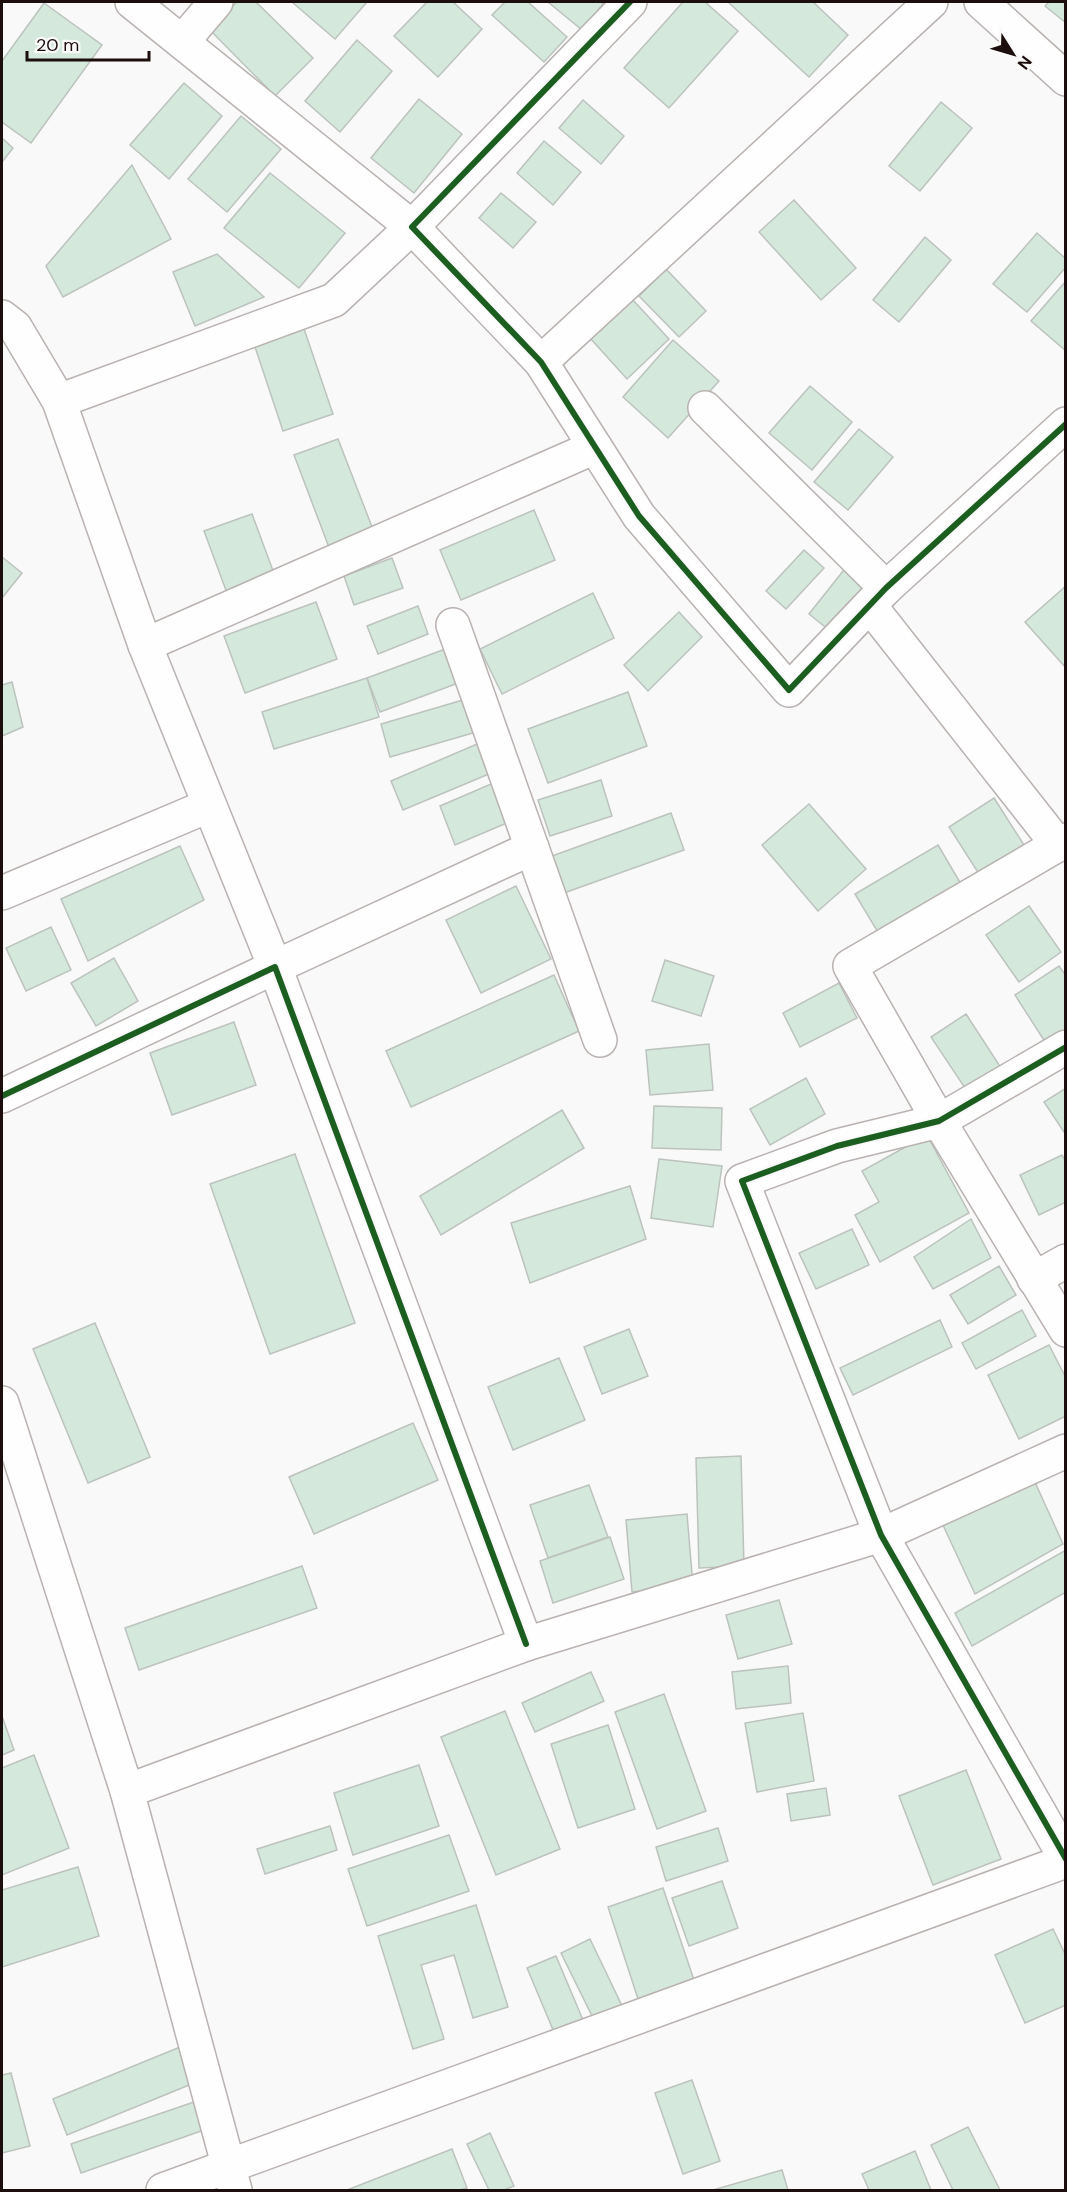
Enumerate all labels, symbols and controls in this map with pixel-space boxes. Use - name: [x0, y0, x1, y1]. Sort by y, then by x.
- scale bar: [27, 24, 148, 62]
- north arrow: [983, 24, 1043, 84]
- text: 20 m: [36, 33, 79, 57]
- text: N: [1013, 52, 1036, 74]

